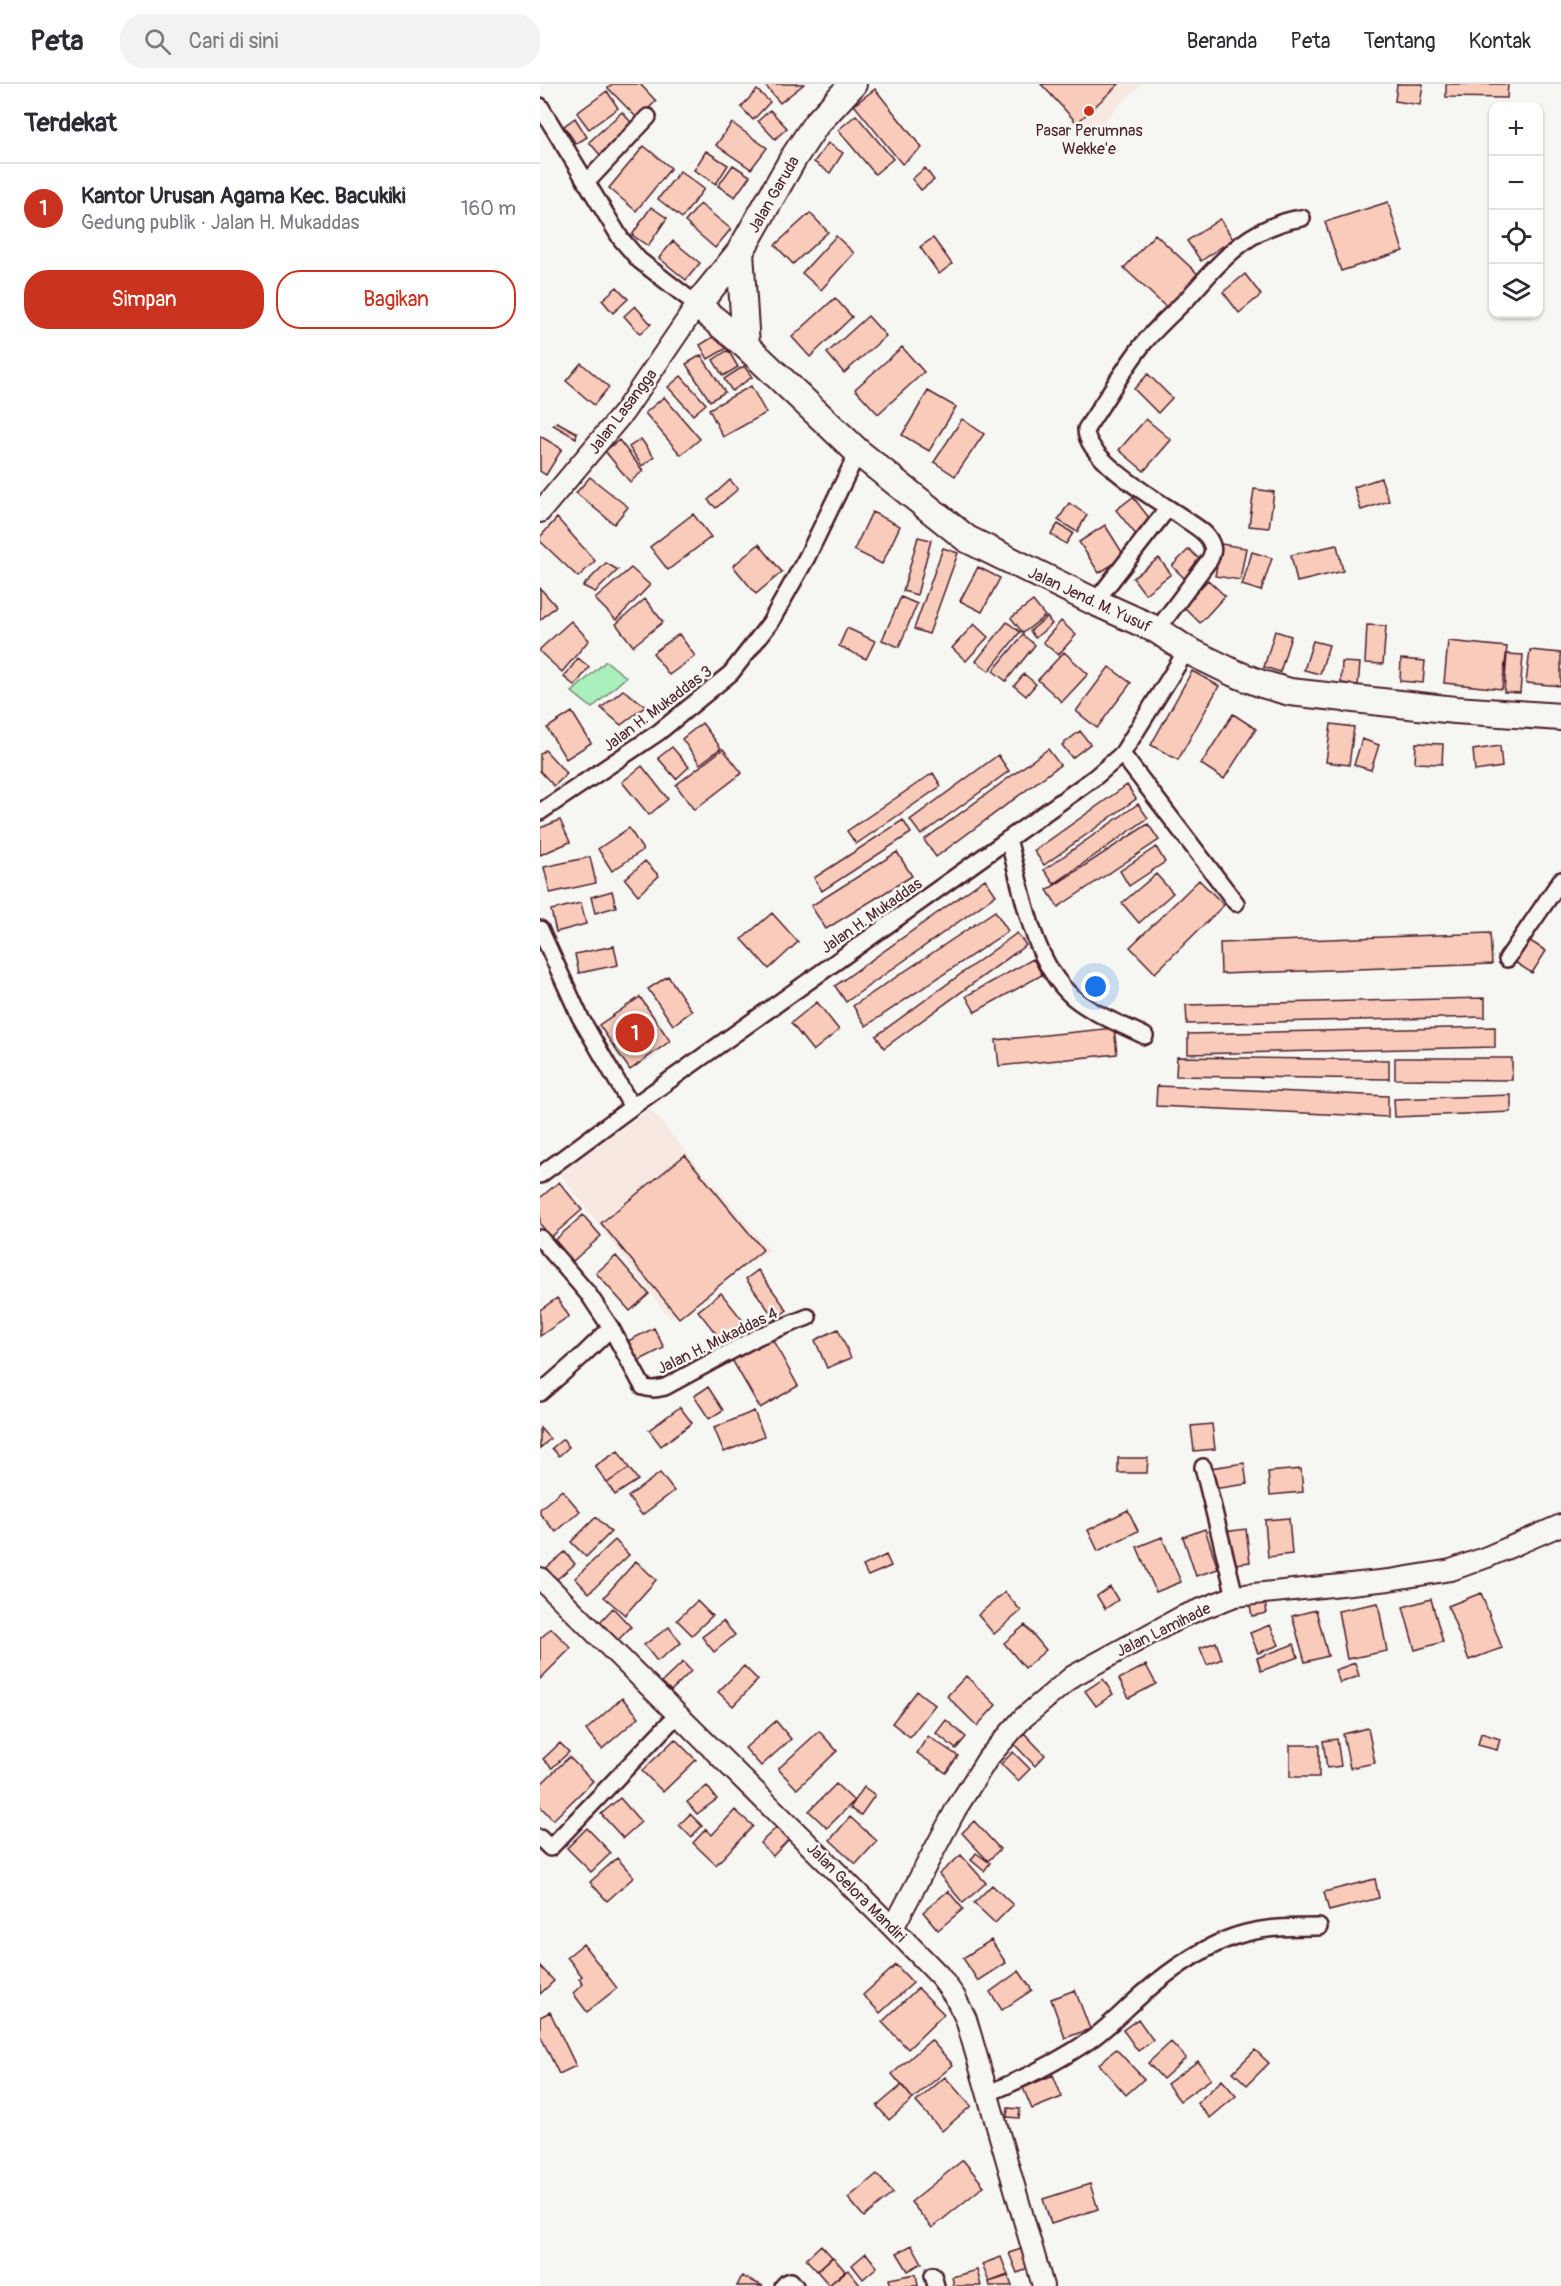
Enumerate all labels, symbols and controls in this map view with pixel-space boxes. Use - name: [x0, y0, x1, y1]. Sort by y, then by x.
- search box: [120, 14, 540, 68]
- text: Peta: [30, 24, 84, 59]
- icon: search: [141, 25, 174, 58]
- text: Cari di sini: [189, 27, 278, 55]
- text: Beranda: [1187, 28, 1257, 55]
- text: Peta: [1290, 28, 1331, 55]
- text: Tentang: [1364, 28, 1436, 55]
- text: Kontak: [1469, 28, 1531, 55]
- map controls: [1489, 102, 1543, 318]
- button: +: [1489, 102, 1543, 156]
- marker: Pasar Perumnas Wekke'e: [1082, 104, 1096, 118]
- text: Terdekat: [24, 107, 117, 139]
- place label: Pasar Perumnas Wekke'e: [1035, 121, 1143, 159]
- street label: Jalan Garuda: [744, 152, 804, 237]
- button: −: [1489, 156, 1543, 210]
- text: Kantor Urusan Agama Kec. Bacukiki: [81, 182, 406, 210]
- text: 1: [40, 196, 47, 221]
- text: 160 m: [461, 196, 516, 221]
- text: Gedung publik · Jalan H. Mukaddas: [81, 210, 360, 235]
- button: locate: [1489, 210, 1543, 264]
- button: layers: [1489, 264, 1543, 318]
- button: Simpan: [24, 270, 264, 329]
- button: Bagikan: [276, 270, 516, 329]
- street label: Jalan Lasangga: [584, 365, 661, 458]
- street label: Jalan Jend. M. Yusuf: [1025, 563, 1155, 637]
- street label: Jalan H. Mukaddas 3: [599, 661, 716, 756]
- street label: Jalan H. Mukaddas: [817, 874, 926, 958]
- your location: [1081, 972, 1110, 1001]
- pin: 1: [616, 1010, 655, 1056]
- street label: Jalan H. Mukaddas 4: [654, 1303, 781, 1379]
- street label: Jalan Lamihade: [1113, 1598, 1214, 1661]
- street label: Jalan Gelora Mandiri: [802, 1839, 910, 1947]

